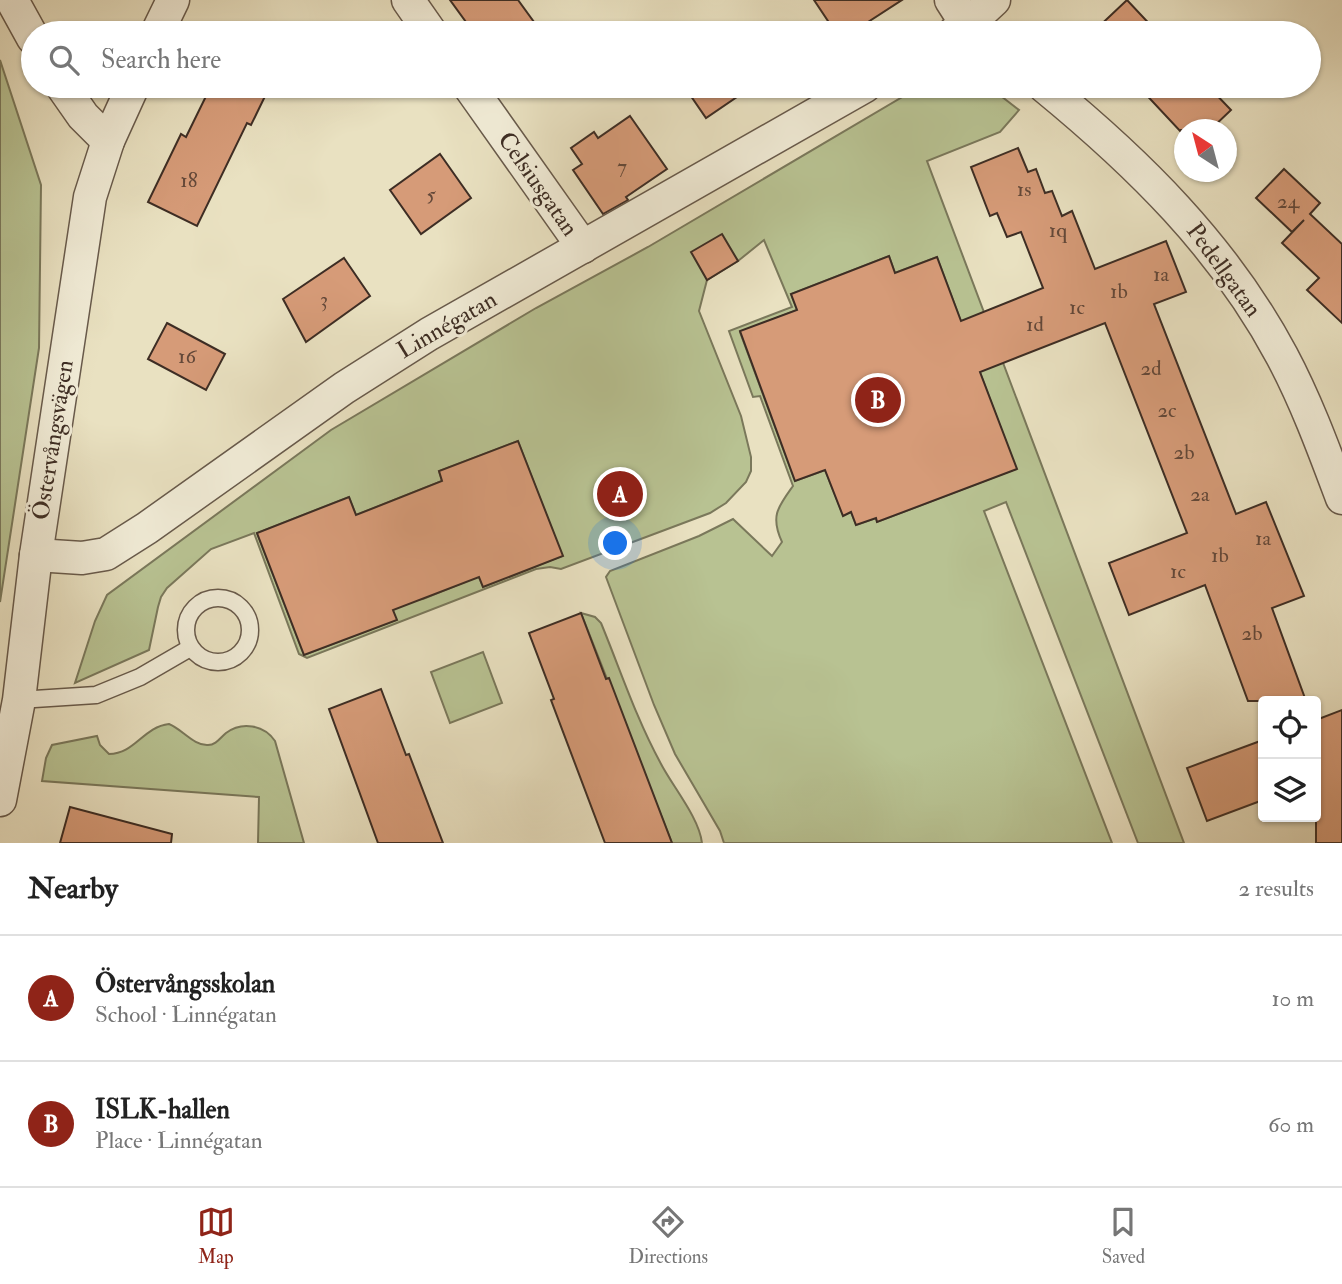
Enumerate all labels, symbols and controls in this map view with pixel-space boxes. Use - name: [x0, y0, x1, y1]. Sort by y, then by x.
- search box: [21, 21, 1321, 98]
- icon: search: [45, 41, 83, 79]
- text: Search here: [101, 44, 221, 76]
- north arrow: [1174, 119, 1237, 182]
- street label: Celsiusgatan: [491, 126, 585, 242]
- house number: 7: [617, 153, 627, 180]
- house number: 18: [180, 167, 198, 194]
- house number: 1s: [1017, 176, 1031, 203]
- house number: 5: [426, 181, 436, 208]
- house number: 24: [1277, 188, 1301, 215]
- house number: 1q: [1049, 217, 1067, 244]
- street label: Pedellgatan: [1179, 217, 1269, 323]
- house number: 1a: [1153, 261, 1169, 288]
- house number: 1b: [1110, 278, 1128, 305]
- street label: Linnégatan: [392, 284, 502, 366]
- house number: 3: [320, 286, 328, 313]
- house number: 1c: [1069, 294, 1086, 321]
- house number: 1d: [1026, 311, 1045, 338]
- house number: 16: [178, 343, 197, 370]
- house number: 2d: [1141, 355, 1162, 382]
- street label: Östervångsvägen: [25, 358, 81, 522]
- pin: B: [855, 374, 901, 426]
- house number: 2c: [1157, 397, 1177, 424]
- house number: 2b: [1174, 439, 1194, 466]
- pin: A: [597, 468, 643, 520]
- house number: 2a: [1190, 481, 1210, 508]
- house number: 1a: [1255, 525, 1271, 552]
- your location: [598, 526, 632, 560]
- house number: 1b: [1211, 542, 1229, 569]
- house number: 1c: [1170, 558, 1187, 585]
- house number: 2b: [1242, 620, 1262, 647]
- map controls: [1258, 696, 1321, 822]
- button: locate: [1258, 696, 1321, 759]
- button: layers: [1258, 759, 1321, 822]
- text: Nearby: [28, 870, 118, 907]
- text: 2 results: [1239, 874, 1314, 903]
- text: Östervångsskolan: [95, 968, 275, 1000]
- text: A: [44, 984, 58, 1013]
- text: 10 m: [1271, 984, 1314, 1013]
- text: School · Linnégatan: [95, 1000, 277, 1029]
- text: ISLK-hallen: [95, 1094, 230, 1126]
- text: B: [43, 1110, 59, 1139]
- text: 60 m: [1268, 1110, 1314, 1139]
- text: Place · Linnégatan: [95, 1126, 263, 1155]
- tab: Map: [197, 1203, 235, 1269]
- tab: Directions: [628, 1203, 708, 1269]
- tab: Saved: [1102, 1203, 1145, 1269]

